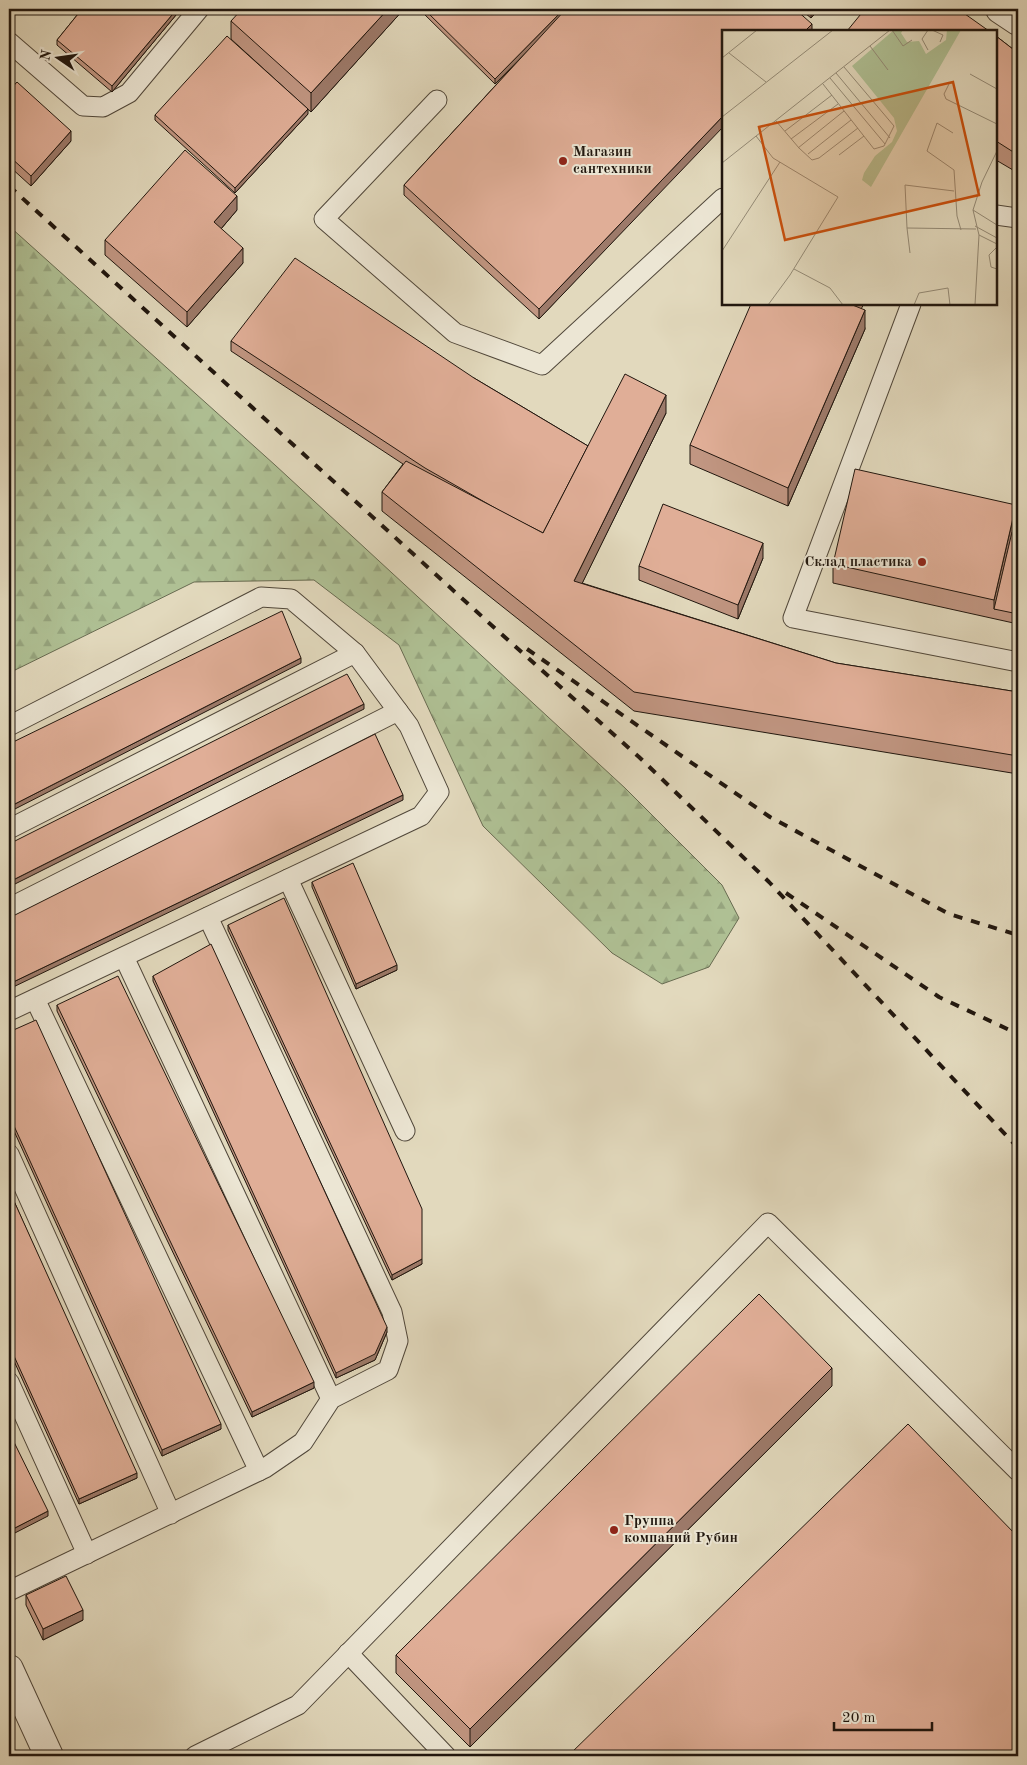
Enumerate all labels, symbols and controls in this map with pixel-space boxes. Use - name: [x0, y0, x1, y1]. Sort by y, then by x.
- inset map: [722, 30, 997, 305]
- north arrow: [32, 32, 82, 82]
- text: N: [38, 48, 54, 62]
- place label: Магазин сантехники: [573, 145, 652, 177]
- marker: Магазин сантехники: [557, 155, 569, 167]
- place label: Склад пластика: [804, 555, 912, 570]
- marker: Склад пластика: [916, 556, 928, 568]
- place label: Группа компаний Рубин: [624, 1514, 738, 1546]
- marker: Группа компаний Рубин: [608, 1524, 620, 1536]
- scale bar: [834, 1700, 932, 1732]
- text: 20 m: [842, 1711, 876, 1726]

